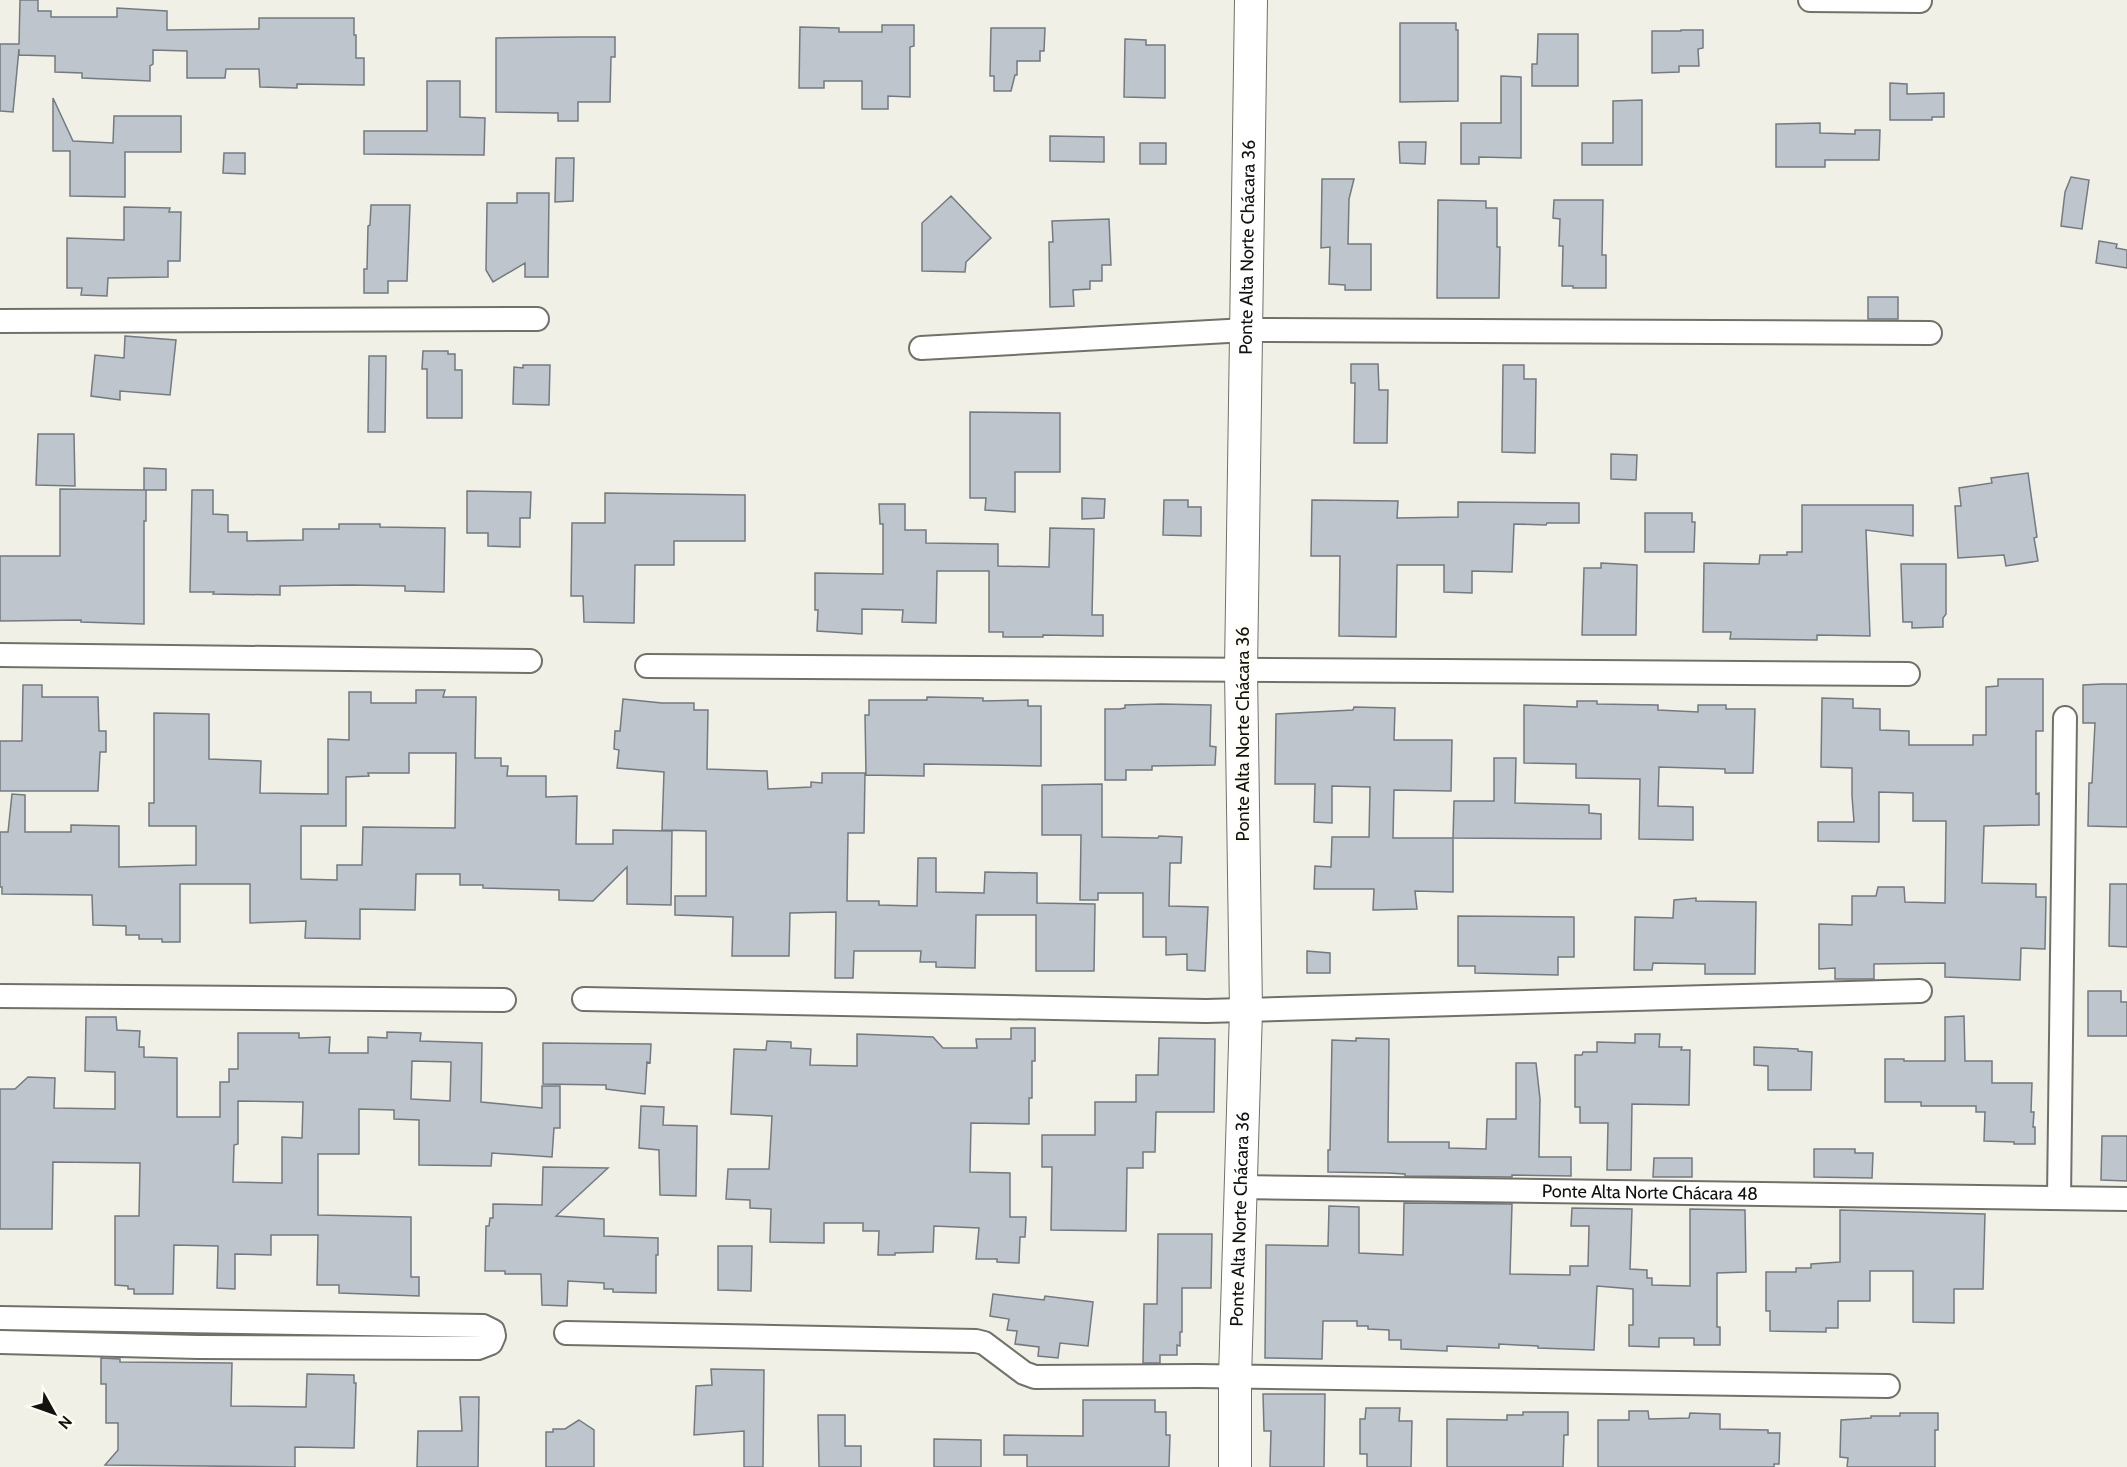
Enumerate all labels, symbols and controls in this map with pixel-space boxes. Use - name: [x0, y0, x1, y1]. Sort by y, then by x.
- street label: Ponte Alta Norte Chácara 36: [1235, 140, 1260, 355]
- street label: Ponte Alta Norte Chácara 36: [1232, 627, 1254, 841]
- street label: Ponte Alta Norte Chácara 36: [1226, 1111, 1254, 1327]
- street label: Ponte Alta Norte Chácara 48: [1542, 1180, 1758, 1205]
- north arrow: [24, 1383, 84, 1443]
- text: N: [54, 1412, 76, 1433]

